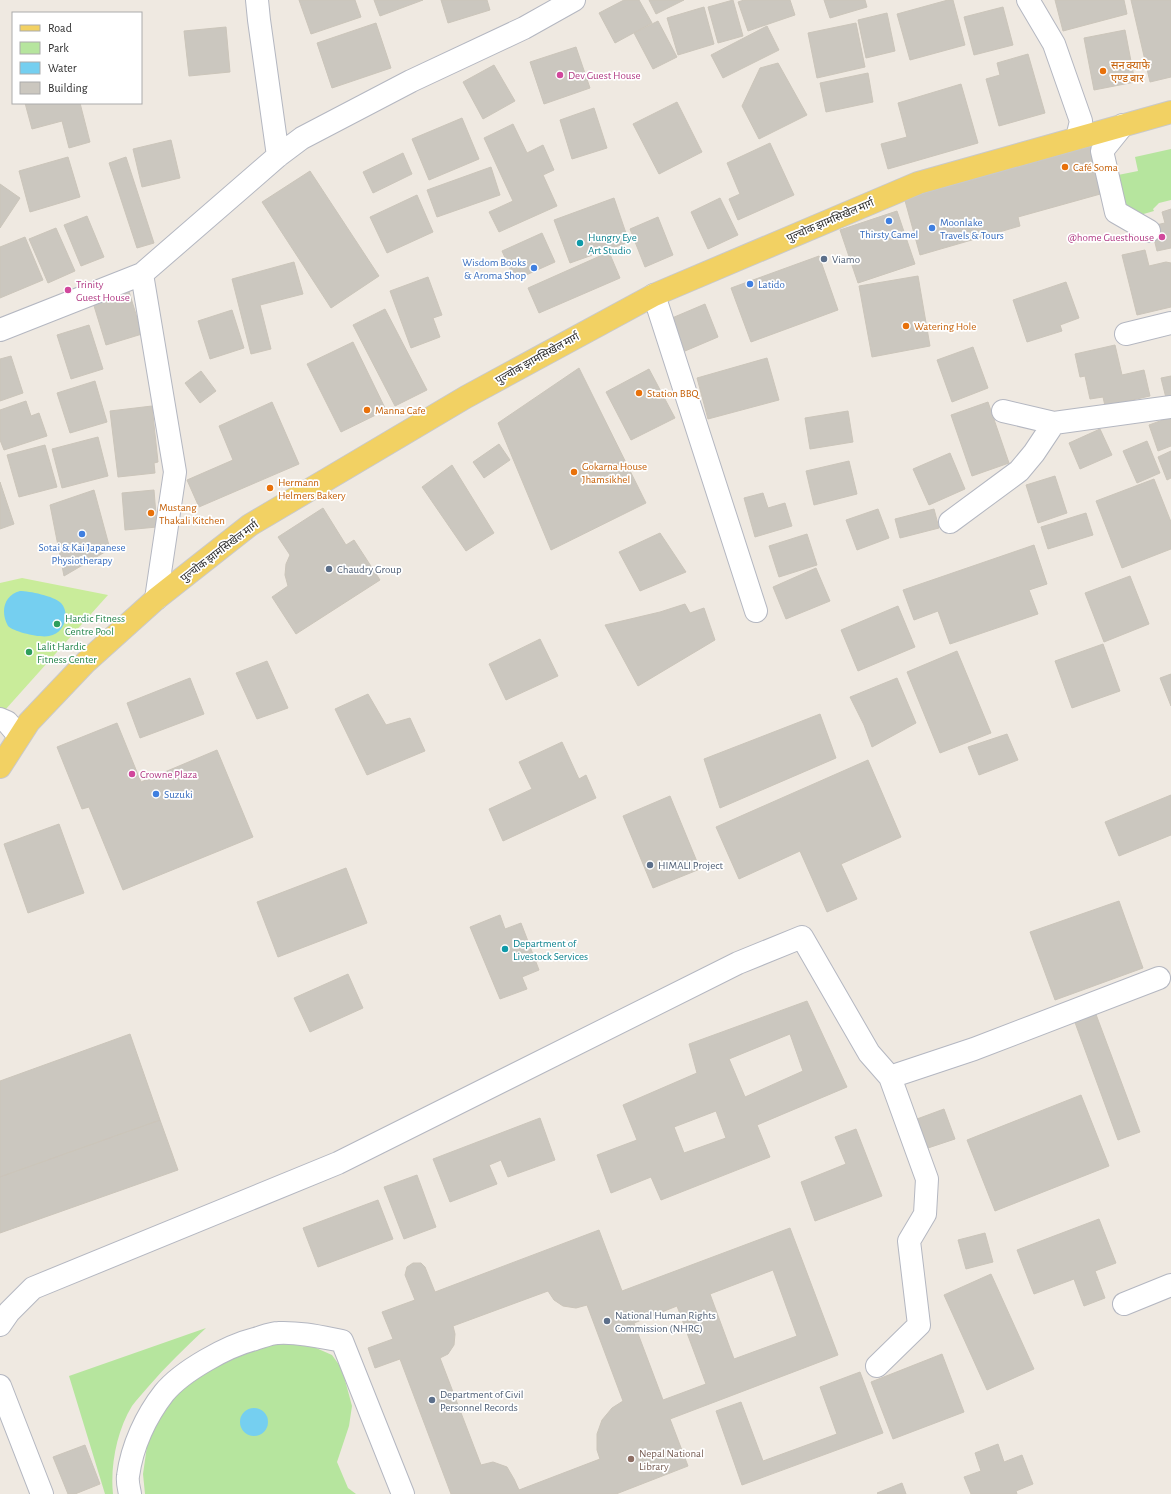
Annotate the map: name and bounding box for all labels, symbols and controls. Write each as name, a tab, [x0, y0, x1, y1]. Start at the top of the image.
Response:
legend	[12, 12, 142, 104]
text: Road	[48, 22, 72, 34]
text: Park	[48, 42, 69, 54]
place label: सन क्याफे एण्ड बार	[1111, 59, 1150, 84]
text: Water	[48, 62, 77, 74]
marker: सन क्याफे एण्ड बार	[1098, 66, 1108, 76]
marker: Dev Guest House	[555, 70, 565, 80]
place label: Dev Guest House	[568, 70, 641, 81]
text: Building	[48, 82, 88, 94]
marker: Café Soma	[1060, 162, 1070, 172]
place label: Café Soma	[1073, 162, 1118, 173]
street label: पुल्चोक झामसिखेल मार्ग	[784, 196, 877, 245]
marker: Thirsty Camel	[884, 216, 894, 226]
place label: Moonlake Travels & Tours	[940, 217, 1004, 241]
marker: Moonlake Travels & Tours	[927, 223, 937, 233]
place label: Thirsty Camel	[860, 229, 918, 240]
place label: Hungry Eye Art Studio	[588, 232, 637, 256]
place label: @home Guesthouse	[1068, 232, 1154, 243]
marker: @home Guesthouse	[1157, 232, 1167, 242]
marker: Hungry Eye Art Studio	[575, 238, 585, 248]
marker: Viamo	[819, 254, 829, 264]
place label: Viamo	[832, 254, 860, 265]
place label: Wisdom Books & Aroma Shop	[462, 257, 526, 281]
marker: Wisdom Books & Aroma Shop	[529, 263, 539, 273]
place label: Trinity Guest House	[76, 279, 130, 303]
marker: Latido	[745, 279, 755, 289]
place label: Latido	[758, 279, 785, 290]
marker: Trinity Guest House	[63, 285, 73, 295]
marker: Watering Hole	[901, 321, 911, 331]
place label: Watering Hole	[914, 321, 976, 332]
street label: पुल्चोक झामसिखेल मार्ग	[493, 330, 582, 387]
marker: Station BBQ	[634, 388, 644, 398]
place label: Station BBQ	[647, 388, 701, 399]
marker: Manna Cafe	[362, 405, 372, 415]
place label: Manna Cafe	[375, 405, 426, 416]
place label: Gokarna House Jhamsikhel	[582, 461, 647, 485]
marker: Gokarna House Jhamsikhel	[569, 467, 579, 477]
place label: Hermann Helmers Bakery	[278, 477, 346, 501]
marker: Hermann Helmers Bakery	[265, 483, 275, 493]
place label: Mustang Thakali Kitchen	[159, 502, 225, 526]
marker: Mustang Thakali Kitchen	[146, 508, 156, 518]
street label: पुल्चोक झामसिखेल मार्ग	[178, 517, 261, 585]
marker: Sotai & Kai Japanese Physiotherapy	[77, 529, 87, 539]
place label: Sotai & Kai Japanese Physiotherapy	[38, 542, 126, 566]
marker: Chaudry Group	[324, 564, 334, 574]
place label: Chaudry Group	[337, 564, 402, 575]
place label: Hardic Fitness Centre Pool	[65, 613, 125, 637]
marker: Hardic Fitness Centre Pool	[52, 619, 62, 629]
place label: Lalit Hardic Fitness Center	[37, 641, 97, 665]
marker: Lalit Hardic Fitness Center	[24, 647, 34, 657]
marker: Crowne Plaza	[127, 769, 137, 779]
place label: Crowne Plaza	[140, 769, 197, 780]
marker: Suzuki	[151, 789, 161, 799]
place label: Suzuki	[164, 789, 193, 800]
marker: HIMALI Project	[645, 860, 655, 870]
place label: HIMALI Project	[658, 860, 724, 871]
place label: Department of Livestock Services	[513, 938, 588, 962]
marker: Department of Livestock Services	[500, 944, 510, 954]
place label: National Human Rights Commission (NHRC)	[615, 1310, 716, 1334]
marker: National Human Rights Commission (NHRC)	[602, 1316, 612, 1326]
place label: Department of Civil Personnel Records	[440, 1389, 523, 1413]
marker: Department of Civil Personnel Records	[427, 1395, 437, 1405]
place label: Nepal National Library	[639, 1448, 704, 1472]
marker: Nepal National Library	[626, 1454, 636, 1464]

